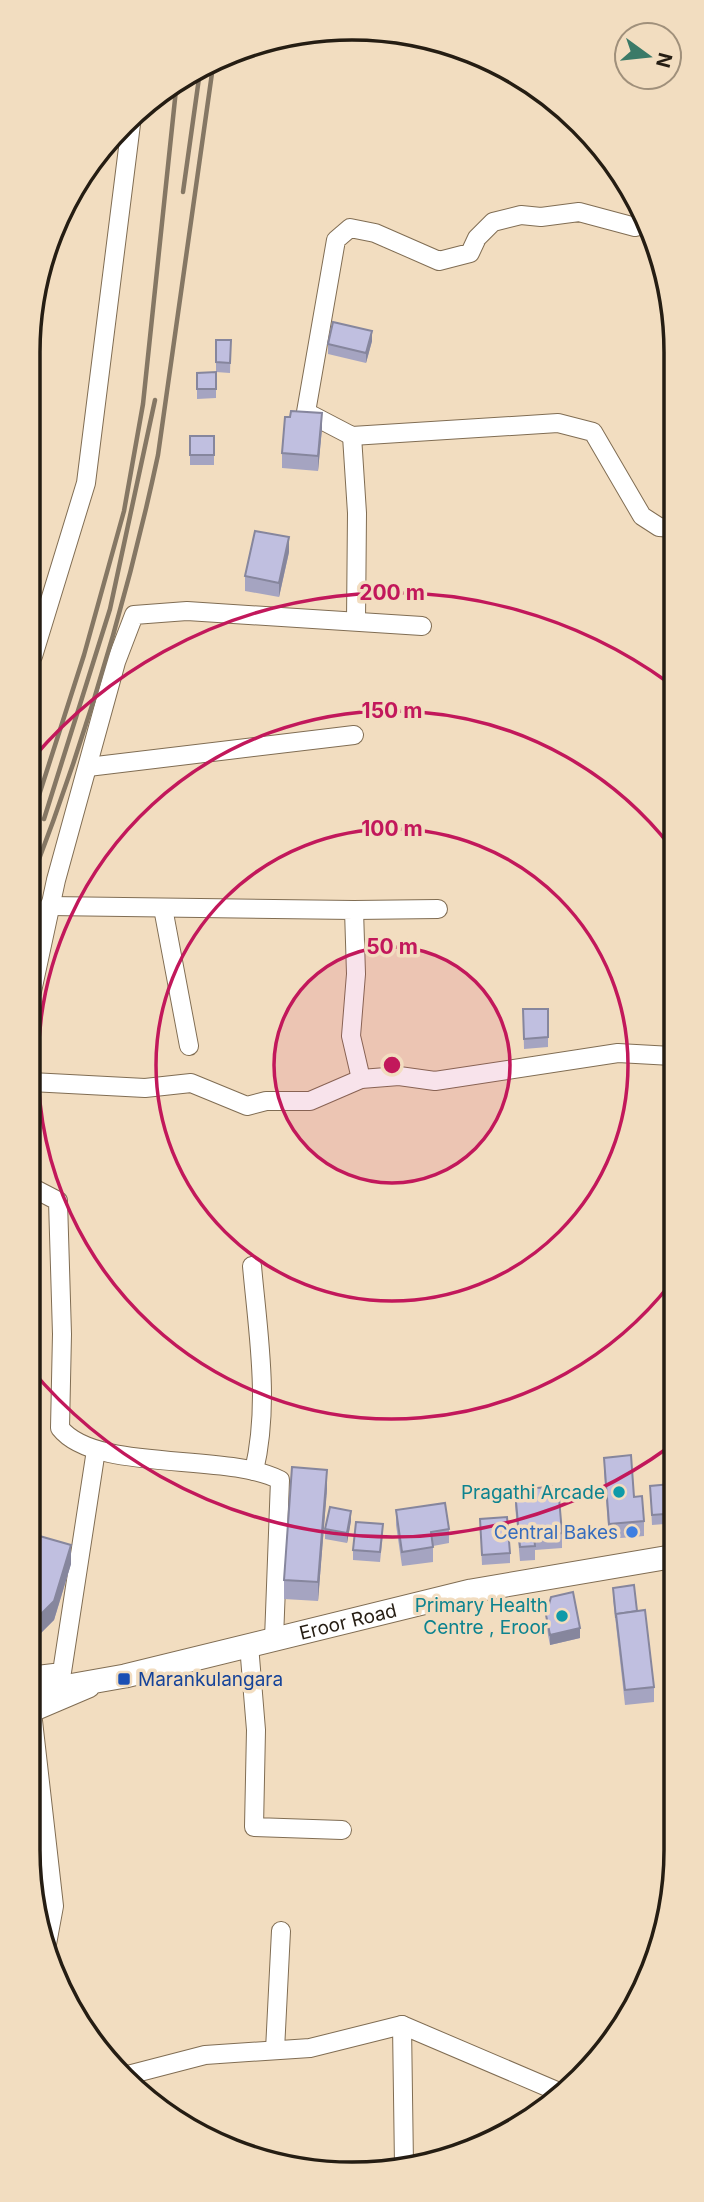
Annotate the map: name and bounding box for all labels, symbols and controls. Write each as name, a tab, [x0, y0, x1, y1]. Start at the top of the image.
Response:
north arrow	[613, 21, 683, 91]
text: N	[651, 50, 677, 70]
text: 200 m	[359, 580, 425, 605]
text: 150 m	[362, 698, 422, 723]
text: 100 m	[361, 816, 423, 841]
text: 50 m	[366, 934, 418, 959]
centre of rings	[380, 1053, 404, 1077]
place label: Pragathi Arcade	[461, 1481, 605, 1504]
marker: Pragathi Arcade	[611, 1484, 627, 1500]
place label: Central Bakes	[494, 1521, 618, 1544]
marker: Central Bakes	[624, 1524, 640, 1540]
place label: Primary Health Centre , Eroor	[415, 1594, 548, 1639]
street label: Eroor Road	[297, 1599, 399, 1645]
marker: Primary Health Centre , Eroor	[554, 1608, 570, 1624]
place label: Marankulangara	[138, 1668, 283, 1691]
marker: Marankulangara	[116, 1671, 132, 1687]

